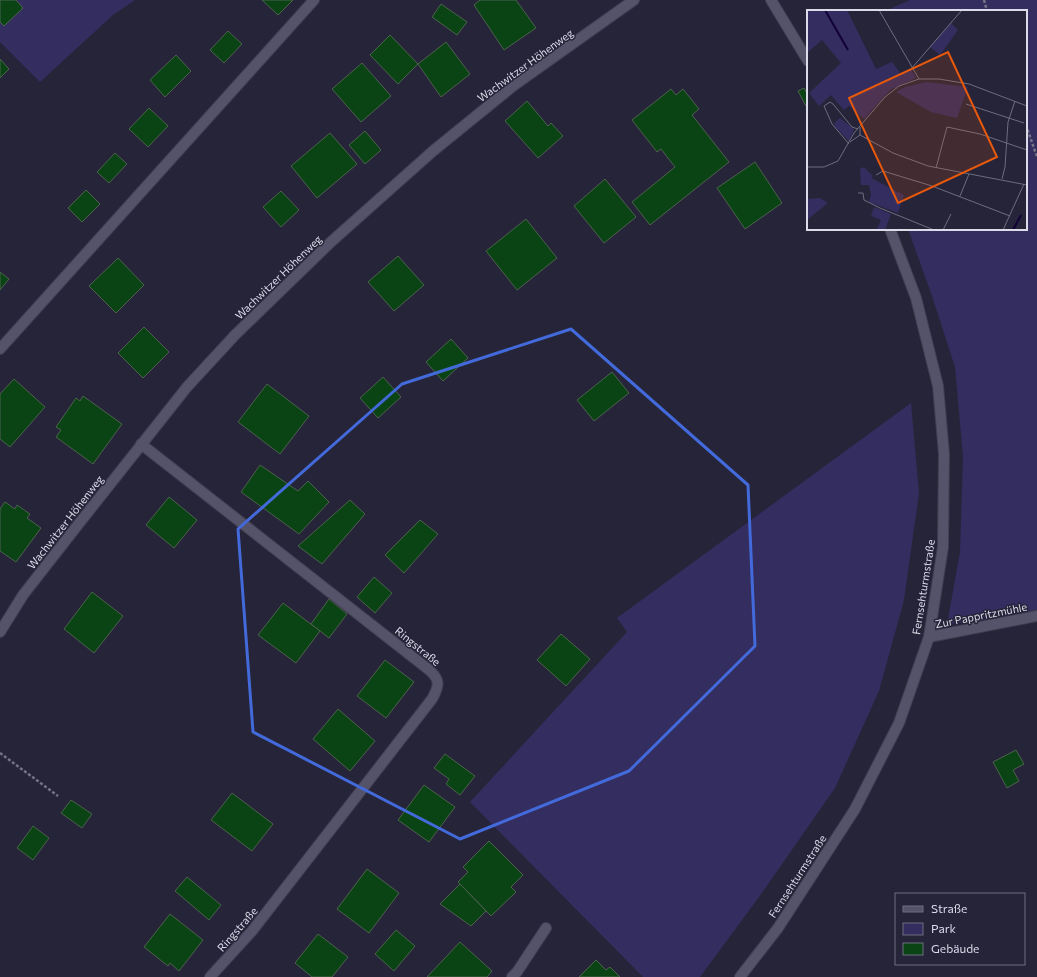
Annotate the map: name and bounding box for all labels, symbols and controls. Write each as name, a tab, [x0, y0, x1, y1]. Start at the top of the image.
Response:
inset map	[807, 10, 1027, 230]
street label: Wachwitzer Höhenweg	[475, 26, 576, 104]
street label: Wachwitzer Höhenweg	[232, 232, 324, 322]
street label: Wachwitzer Höhenweg	[24, 473, 106, 571]
street label: Fernsehturmstraße	[909, 538, 937, 636]
street label: Zur Pappritzmühle	[934, 600, 1028, 630]
street label: Ringstraße	[393, 624, 443, 668]
street label: Fernsehturmstraße	[765, 832, 829, 920]
legend	[895, 893, 1025, 965]
text: Straße	[931, 901, 967, 915]
street label: Ringstraße	[214, 904, 260, 954]
text: Park	[931, 921, 957, 935]
text: Gebäude	[931, 941, 979, 955]

